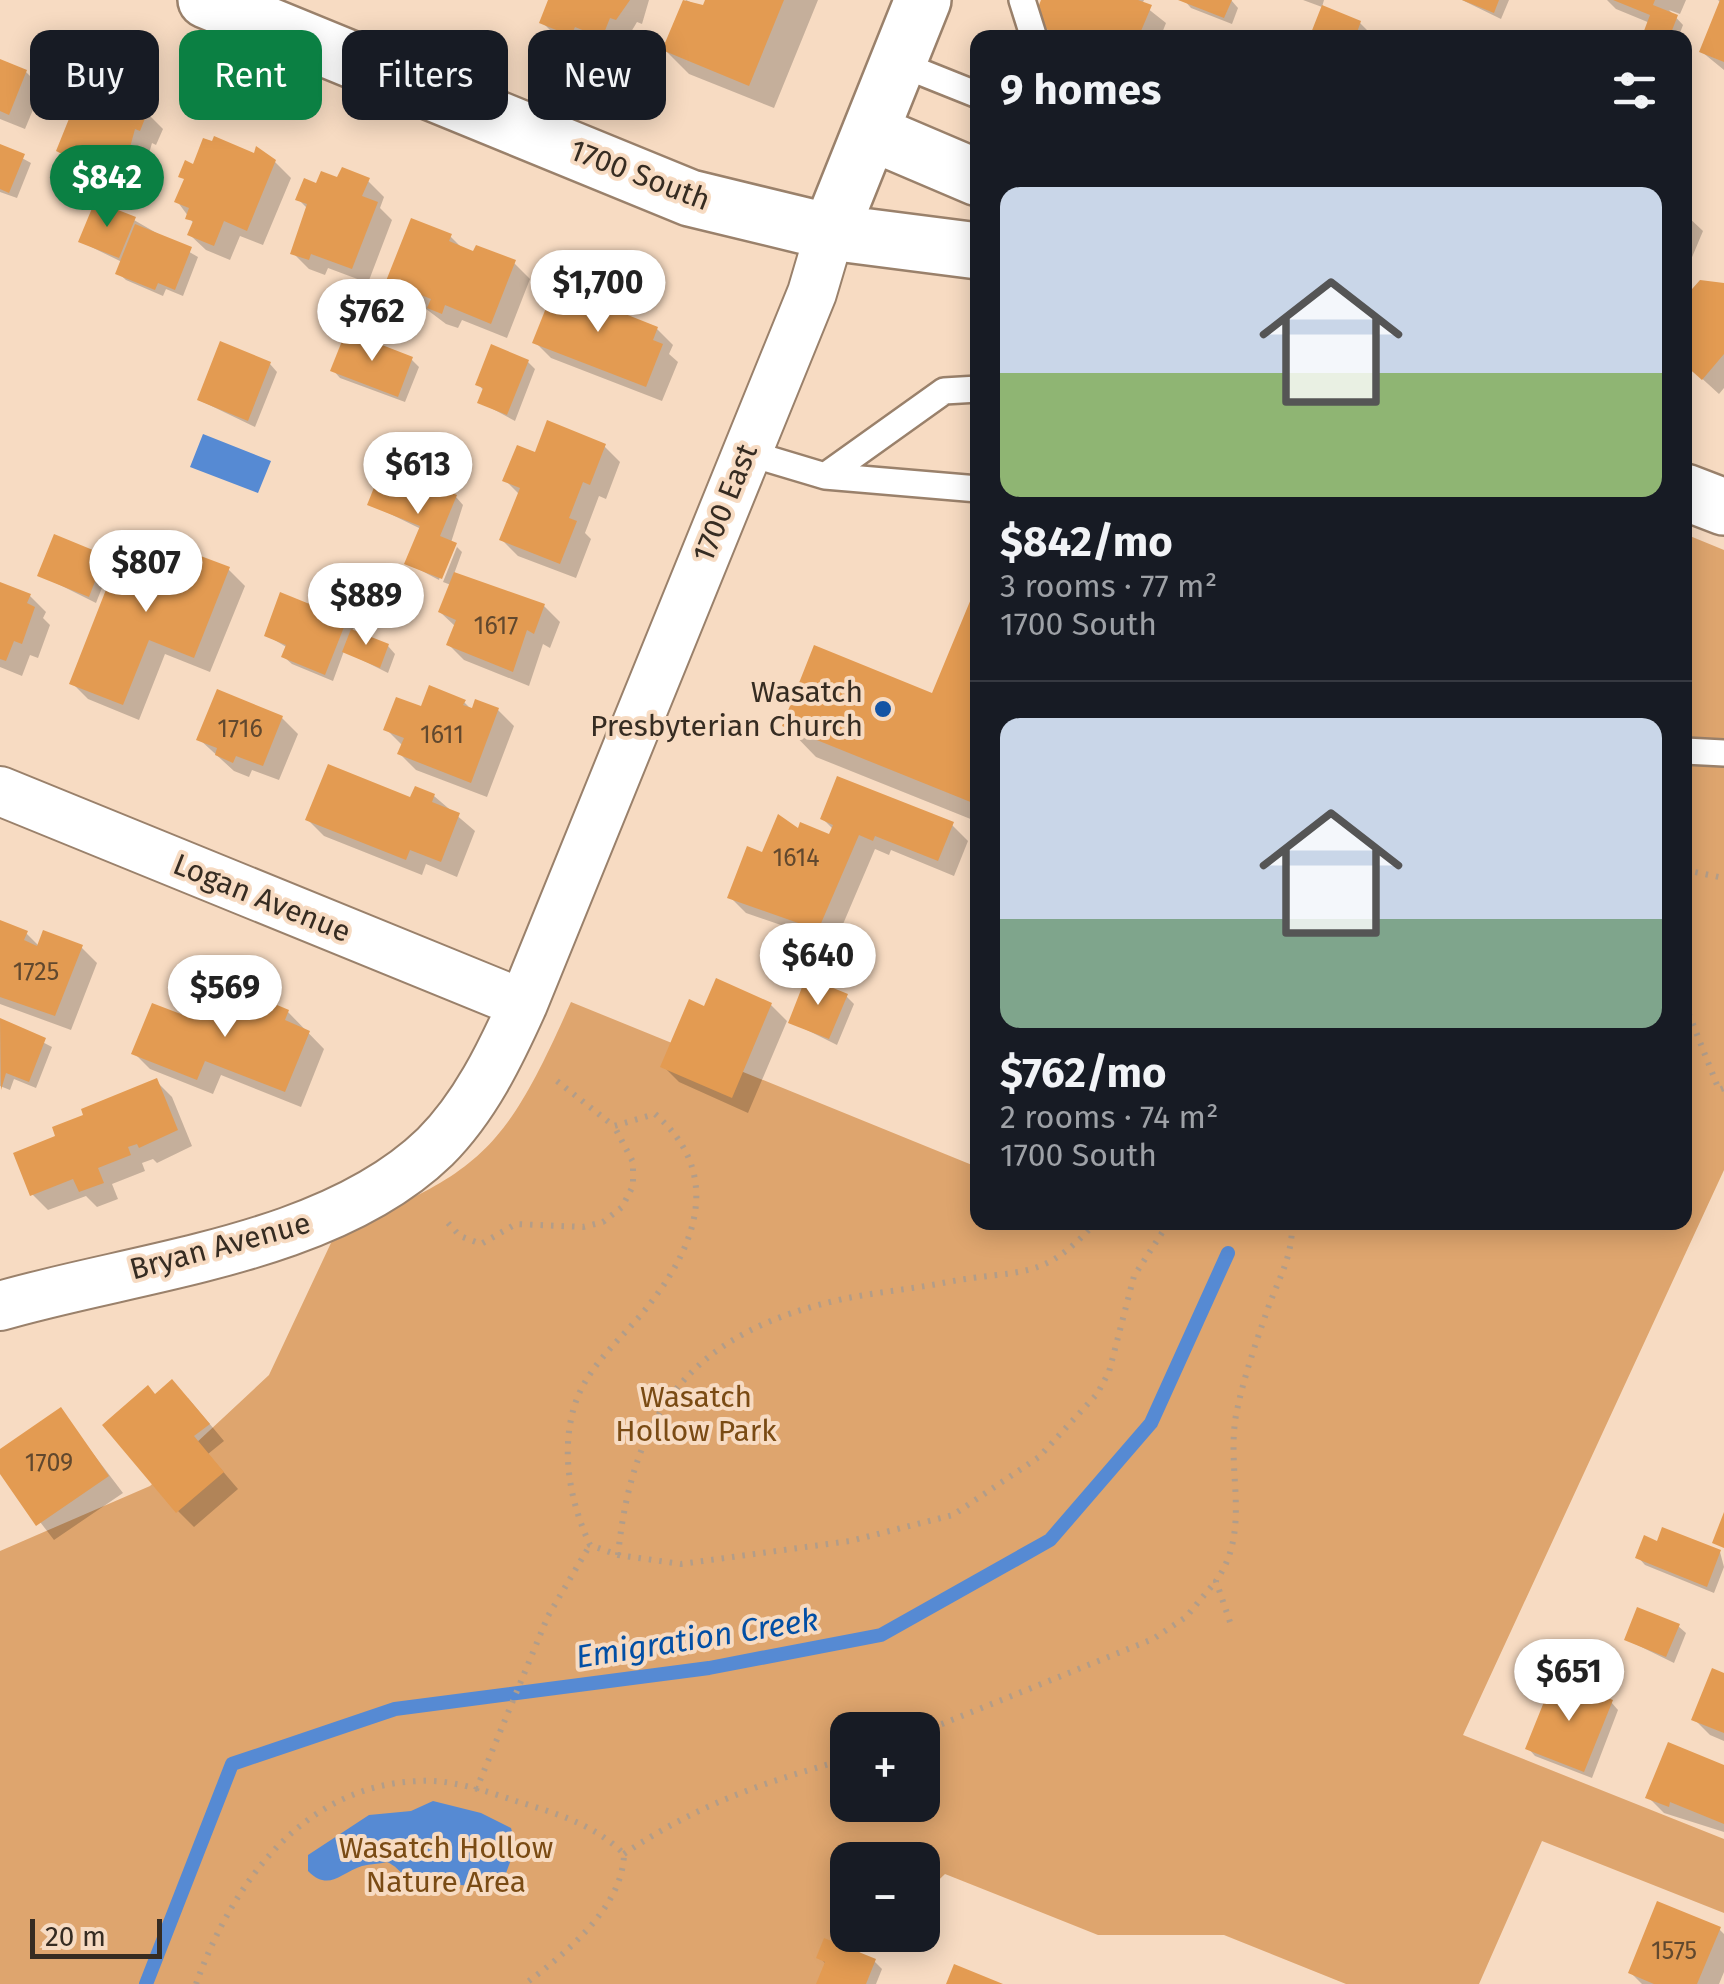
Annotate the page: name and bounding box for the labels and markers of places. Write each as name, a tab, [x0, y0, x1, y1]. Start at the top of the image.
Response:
pin: $842	[48, 145, 166, 230]
pin: $1,700	[517, 250, 679, 335]
pin: $762	[313, 279, 431, 364]
pin: $613	[359, 432, 477, 517]
pin: $807	[87, 530, 205, 615]
pin: $889	[307, 563, 425, 648]
place label: Wasatch Presbyterian Church	[590, 674, 863, 744]
marker: Wasatch Presbyterian Church	[872, 698, 894, 720]
pin: $640	[759, 923, 877, 1008]
pin: $569	[166, 955, 284, 1040]
pin: $651	[1510, 1639, 1628, 1724]

